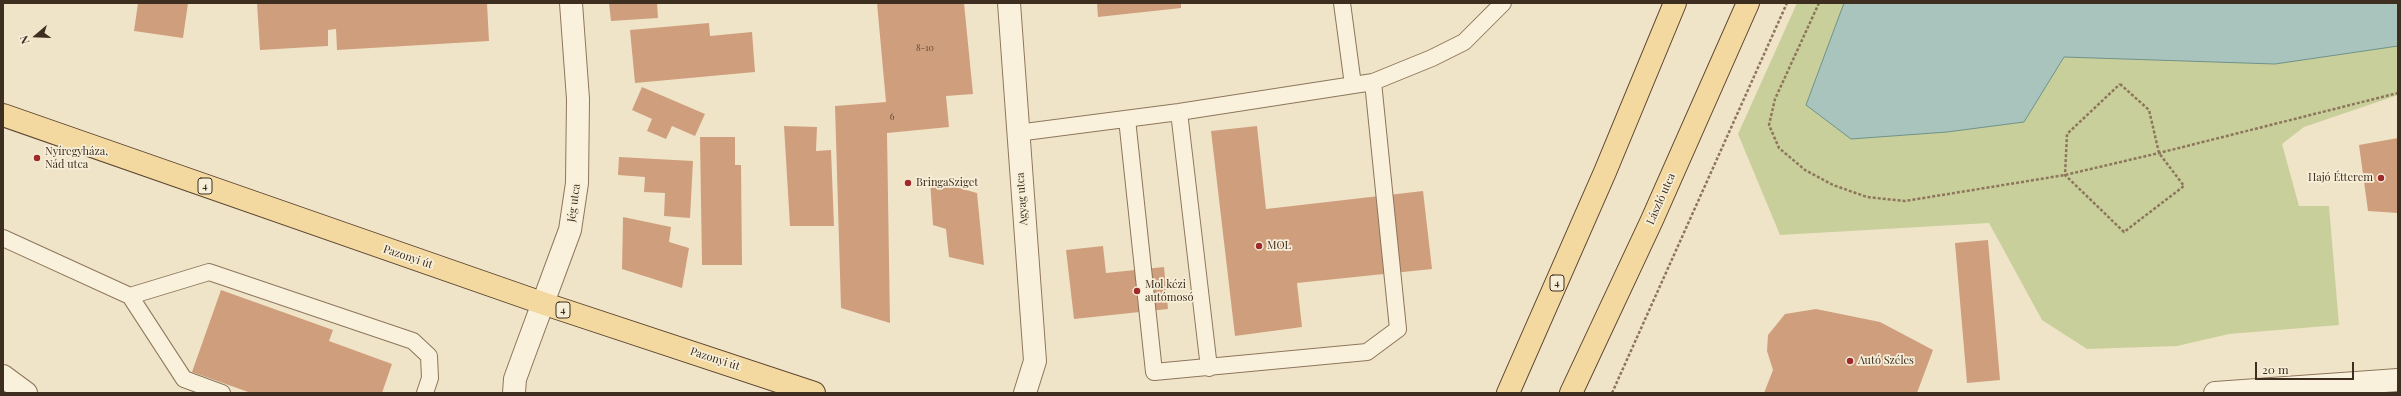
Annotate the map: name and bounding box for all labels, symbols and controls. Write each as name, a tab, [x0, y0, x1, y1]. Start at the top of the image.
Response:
north arrow	[16, 16, 56, 56]
text: N	[16, 34, 33, 46]
house number: 8-10	[916, 43, 934, 53]
house number: 6	[890, 112, 894, 122]
place label: Nyíregyháza, Nád utca	[45, 145, 108, 171]
marker: Nyíregyháza, Nád utca	[32, 153, 42, 163]
street label: László utca	[1644, 171, 1678, 227]
place label: Hajó Étterem	[2308, 171, 2373, 185]
street label: Agyag utca	[1014, 172, 1030, 226]
marker: Hajó Étterem	[2376, 173, 2386, 183]
place label: BringaSziget	[916, 176, 978, 190]
road number: 4	[198, 178, 212, 194]
marker: BringaSziget	[903, 178, 913, 188]
street label: Jég utca	[565, 183, 583, 223]
place label: MOL	[1267, 239, 1291, 253]
marker: MOL	[1254, 241, 1264, 251]
street label: Pazonyi út	[382, 242, 434, 272]
road number: 4	[1550, 275, 1564, 291]
place label: Mol kézi autómosó	[1145, 278, 1194, 304]
marker: Mol kézi autómosó	[1132, 286, 1142, 296]
road number: 4	[556, 302, 570, 318]
street label: Pazonyi út	[689, 345, 741, 373]
place label: Autó Széles	[1858, 354, 1914, 368]
scale bar	[2257, 354, 2356, 380]
marker: Autó Széles	[1845, 356, 1855, 366]
text: 20 m	[2262, 361, 2289, 377]

